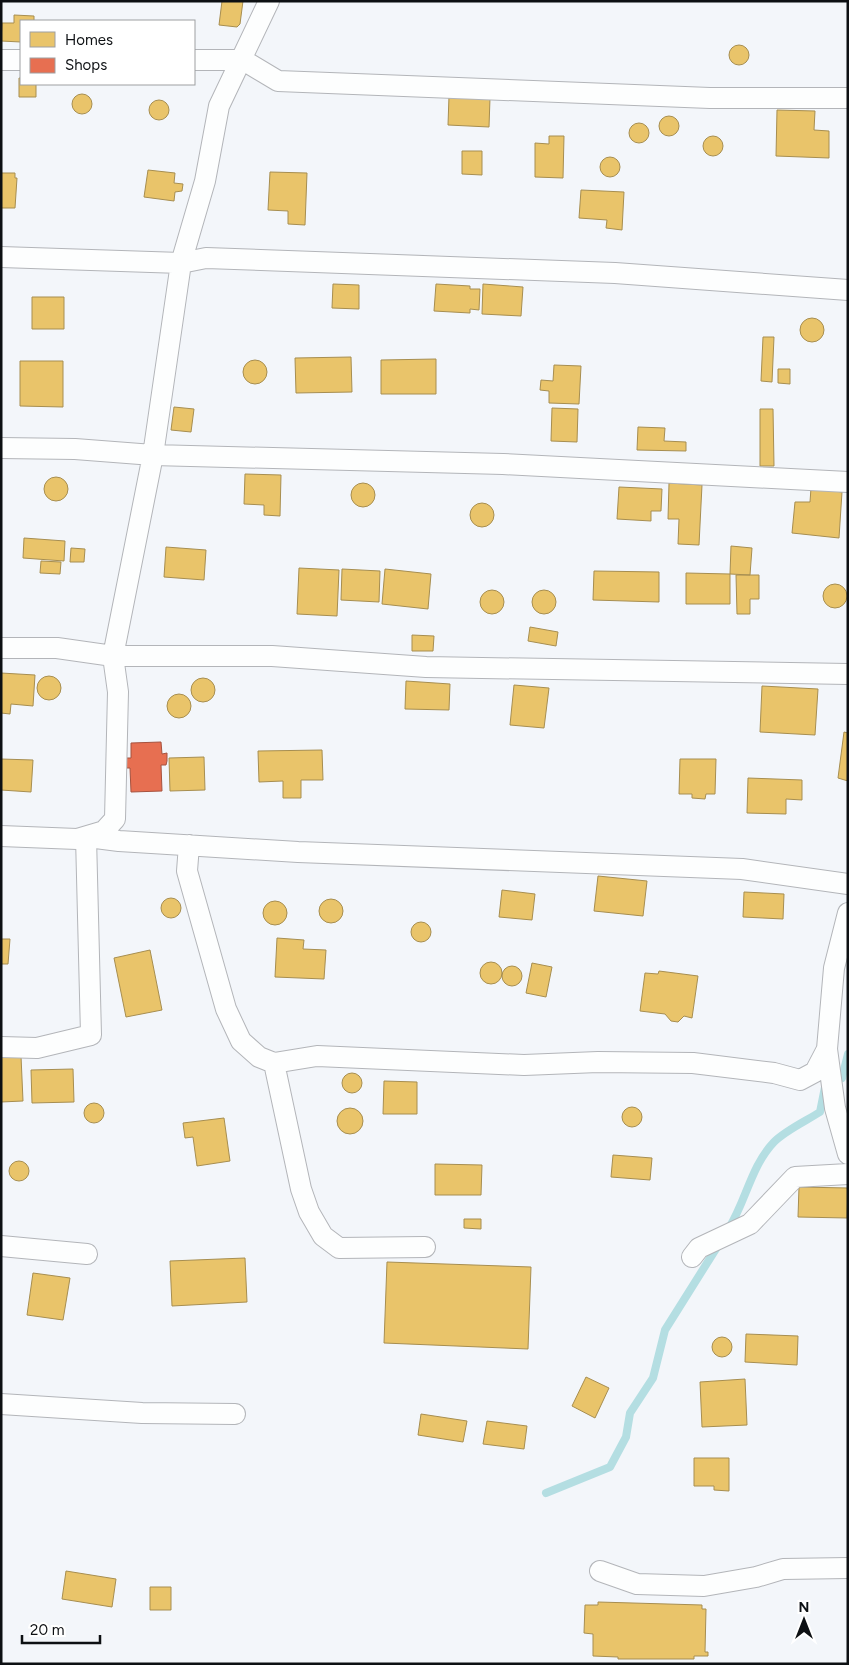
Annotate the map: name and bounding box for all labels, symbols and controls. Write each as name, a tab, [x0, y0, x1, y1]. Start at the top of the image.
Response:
legend	[20, 20, 195, 85]
text: Homes	[65, 31, 113, 49]
text: Shops	[65, 56, 107, 74]
north arrow	[779, 1595, 829, 1645]
text: N	[799, 1599, 809, 1616]
scale bar	[22, 1612, 100, 1644]
text: 20 m	[30, 1621, 64, 1639]

